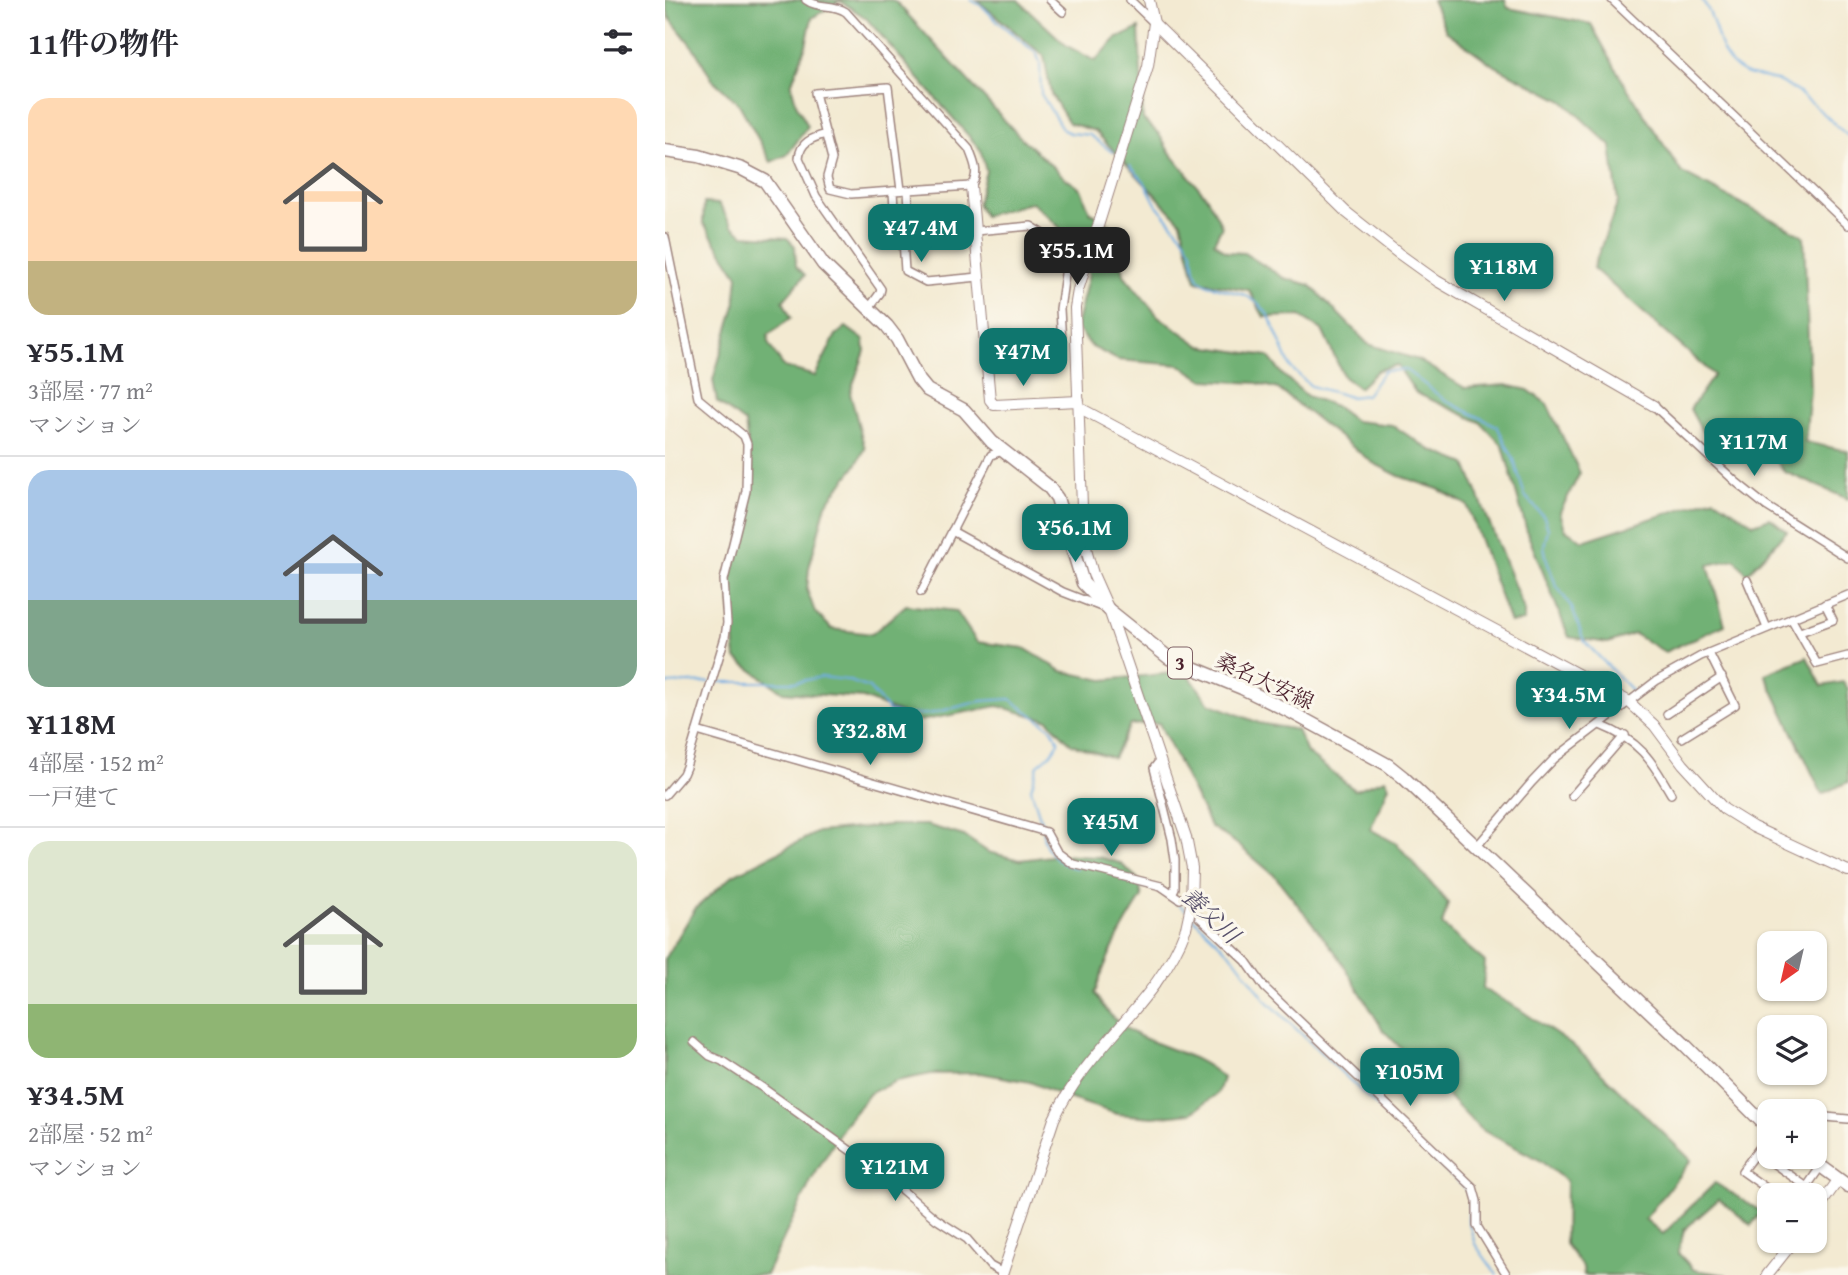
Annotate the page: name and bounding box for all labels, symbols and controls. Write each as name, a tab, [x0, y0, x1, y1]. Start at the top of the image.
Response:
text: 11件の物件	[28, 21, 179, 65]
icon: filters	[599, 23, 637, 61]
icon: home	[270, 144, 396, 270]
pin: ¥47.4M	[864, 204, 978, 264]
text: ¥47.4M	[884, 210, 958, 243]
pin: ¥55.1M	[1020, 228, 1134, 287]
text: ¥55.1M	[1040, 233, 1114, 266]
pin: ¥118M	[1455, 244, 1553, 303]
text: ¥118M	[1470, 249, 1538, 282]
pin: ¥47M	[982, 328, 1064, 388]
text: ¥55.1M	[28, 329, 124, 373]
text: ¥47M	[995, 334, 1051, 367]
text: 3部屋 · 77 m²	[28, 374, 153, 407]
text: マンション	[28, 408, 142, 441]
pin: ¥117M	[1705, 419, 1803, 478]
text: ¥117M	[1720, 424, 1788, 457]
pin: ¥56.1M	[1018, 504, 1132, 564]
text: ¥56.1M	[1038, 510, 1112, 543]
icon: home	[270, 516, 396, 642]
street label: 桑名大安線	[1211, 645, 1319, 717]
road number: 3	[1168, 648, 1192, 678]
pin: ¥34.5M	[1512, 672, 1626, 731]
text: ¥34.5M	[1532, 677, 1606, 710]
text: ¥118M	[28, 701, 116, 745]
pin: ¥32.8M	[813, 708, 927, 767]
text: ¥32.8M	[833, 713, 907, 746]
text: 4部屋 · 152 m²	[28, 746, 164, 779]
text: 一戸建て	[28, 780, 120, 813]
pin: ¥45M	[1070, 798, 1152, 858]
text: ¥45M	[1083, 804, 1139, 837]
water label: 養父川	[1175, 879, 1250, 953]
icon: home	[270, 887, 396, 1013]
north arrow	[1757, 931, 1827, 1001]
map controls	[1757, 931, 1827, 1253]
button: layers	[1757, 1015, 1827, 1085]
pin: ¥105M	[1361, 1048, 1459, 1108]
text: ¥105M	[1376, 1054, 1444, 1087]
text: ¥34.5M	[28, 1072, 124, 1116]
button: +	[1757, 1099, 1827, 1169]
text: 2部屋 · 52 m²	[28, 1117, 153, 1150]
pin: ¥121M	[846, 1144, 944, 1203]
text: ¥121M	[861, 1149, 929, 1182]
text: マンション	[28, 1151, 142, 1184]
button: −	[1757, 1183, 1827, 1253]

